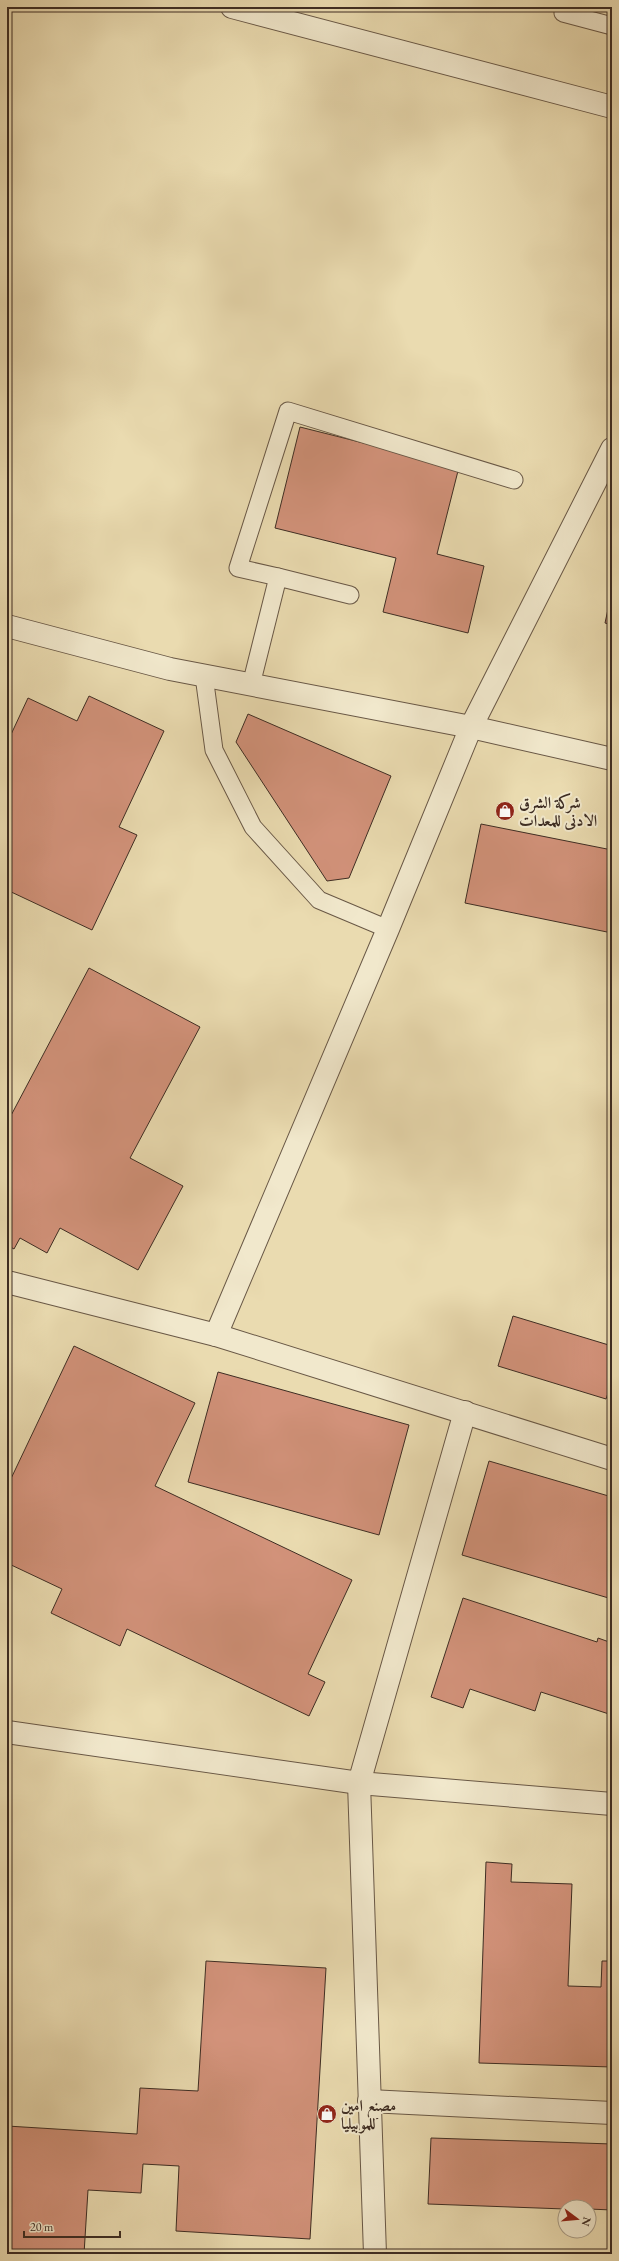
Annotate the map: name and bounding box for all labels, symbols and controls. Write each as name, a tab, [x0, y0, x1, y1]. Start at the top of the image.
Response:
place label: شركة الشرق الادنى للمعدات	[519, 792, 597, 831]
shop icon: شركة الشرق الادنى للمعدات	[494, 800, 516, 822]
place label: مصنع امين للموبيليا	[341, 2095, 396, 2134]
shop icon: مصنع امين للموبيليا	[316, 2103, 338, 2125]
north arrow	[557, 2199, 597, 2239]
scale bar	[24, 2213, 120, 2239]
text: N	[579, 2216, 595, 2228]
text: 20 m	[30, 2219, 54, 2235]

